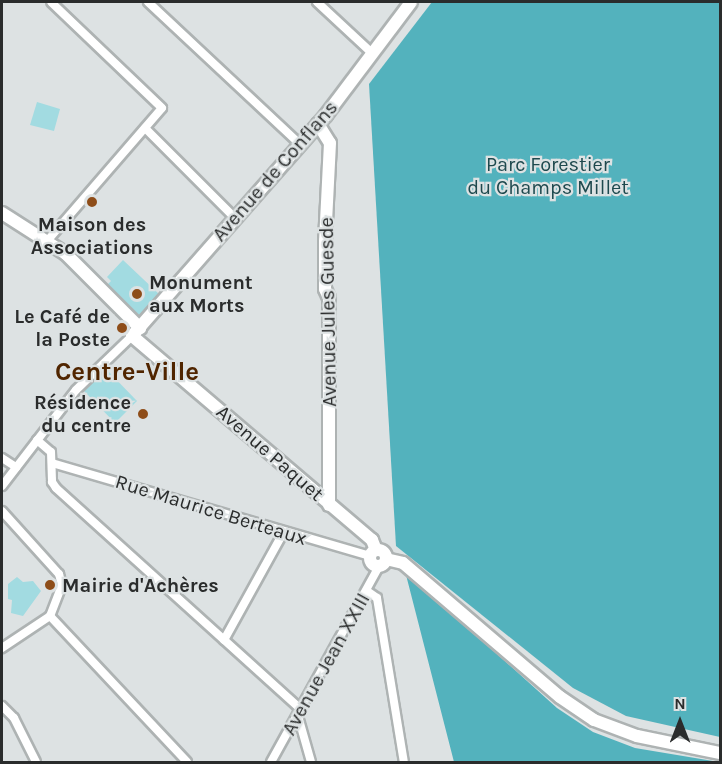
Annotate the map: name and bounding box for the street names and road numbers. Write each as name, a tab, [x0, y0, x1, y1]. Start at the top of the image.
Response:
street label: Avenue de Conflans	[207, 96, 343, 246]
street label: Avenue Jules Guesde	[314, 217, 342, 407]
street label: Avenue Paquet	[211, 400, 329, 506]
street label: Rue Maurice Berteaux	[112, 469, 310, 551]
street label: Avenue Jean XXIII	[277, 589, 375, 739]

